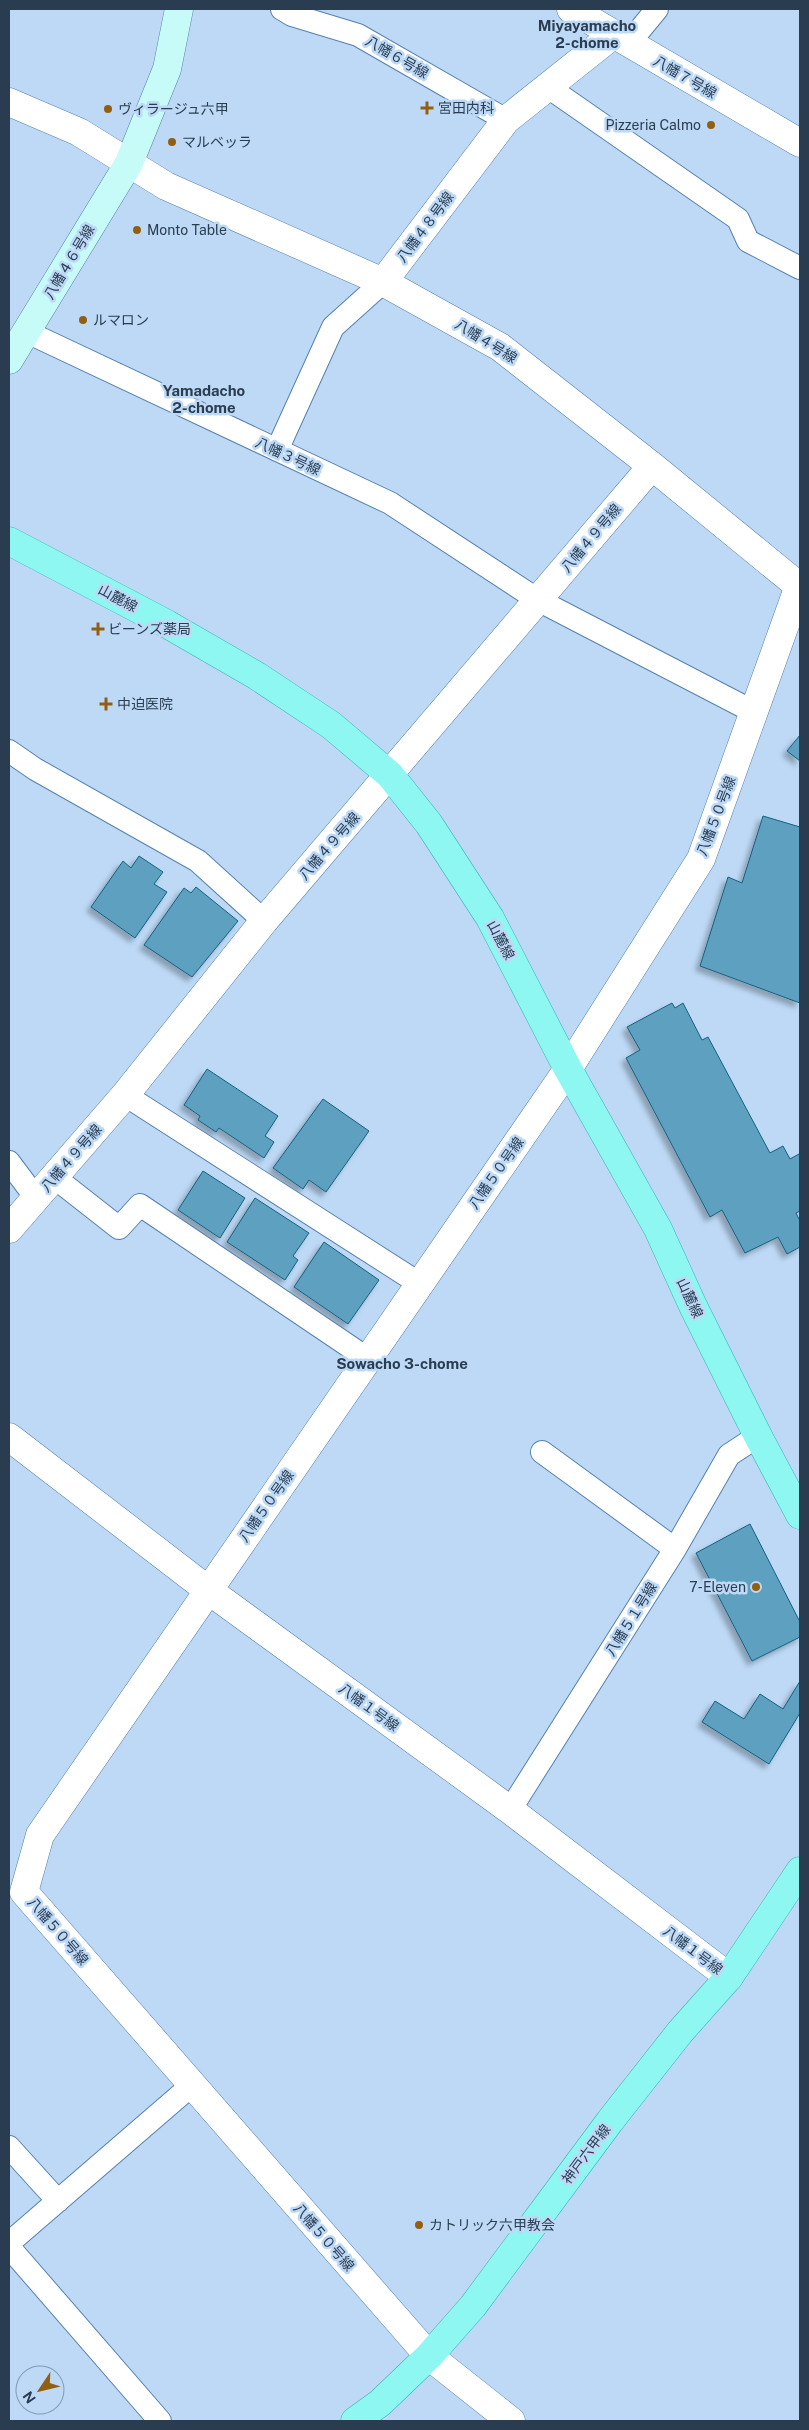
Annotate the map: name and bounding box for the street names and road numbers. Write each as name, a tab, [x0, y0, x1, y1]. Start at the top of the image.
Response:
street label: 八幡６号線	[363, 33, 431, 81]
street label: 八幡７号線	[651, 53, 719, 101]
street label: 八幡４８号線	[393, 189, 457, 265]
street label: 八幡４６号線	[41, 222, 97, 302]
street label: 八幡４号線	[452, 316, 520, 366]
street label: 八幡３号線	[253, 434, 323, 478]
street label: 八幡４９号線	[558, 501, 624, 575]
street label: 山麓線	[96, 581, 140, 615]
street label: 八幡５０号線	[693, 774, 739, 858]
street label: 八幡４９号線	[295, 809, 363, 883]
street label: 山麓線	[484, 918, 518, 962]
street label: 八幡４９号線	[37, 1121, 105, 1195]
street label: 八幡５０号線	[465, 1134, 527, 1212]
street label: 山麓線	[674, 1276, 706, 1320]
street label: 八幡５０号線	[235, 1467, 297, 1545]
street label: 八幡５１号線	[602, 1579, 660, 1659]
street label: 八幡１号線	[336, 1680, 402, 1734]
street label: 八幡５０号線	[24, 1894, 92, 1968]
street label: 八幡１号線	[660, 1923, 726, 1977]
street label: 神戸六甲線	[559, 2121, 613, 2187]
street label: 八幡５０号線	[290, 2200, 358, 2274]

